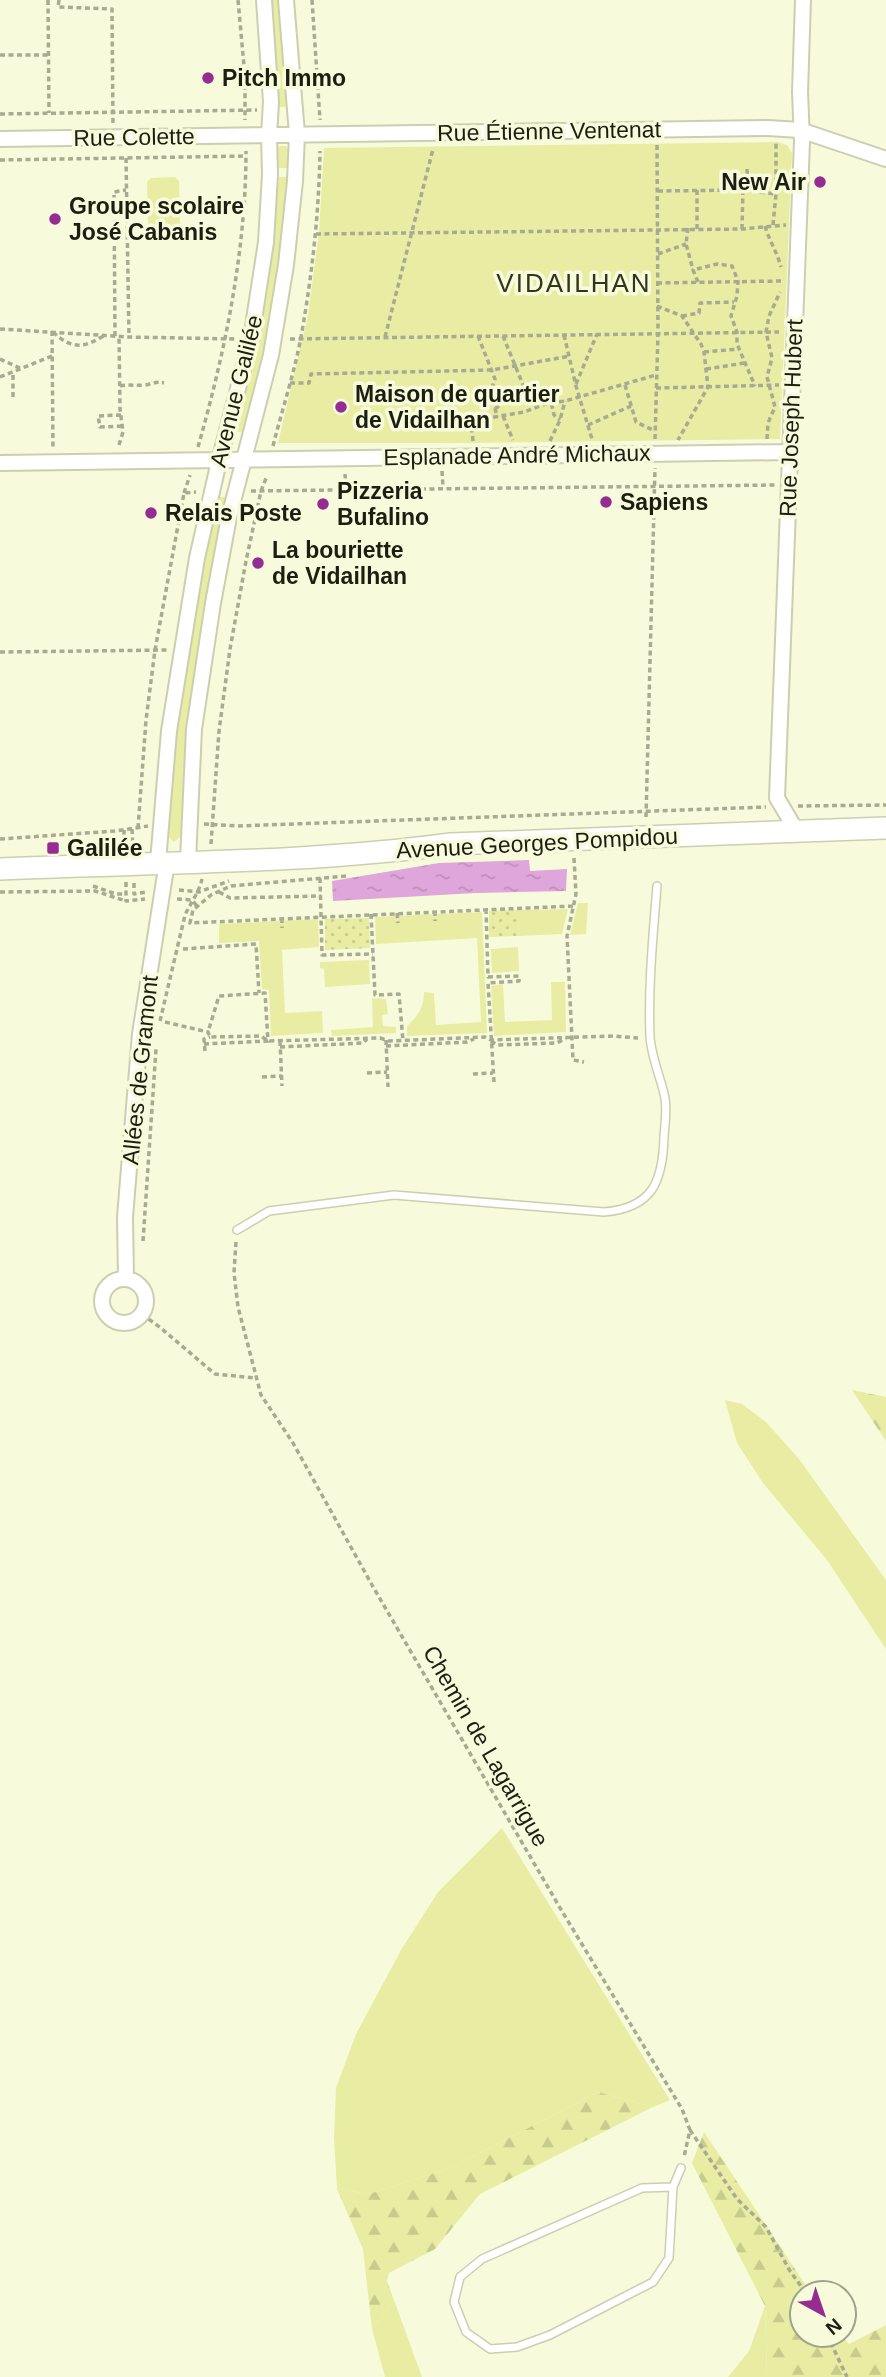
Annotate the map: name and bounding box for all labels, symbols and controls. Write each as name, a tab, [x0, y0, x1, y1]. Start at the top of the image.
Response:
place label: Pitch Immo	[222, 65, 346, 91]
marker: Pitch Immo	[200, 70, 216, 86]
street label: Rue Étienne Ventenat	[437, 116, 662, 146]
street label: Rue Colette	[73, 123, 195, 151]
place label: New Air	[721, 169, 806, 195]
marker: New Air	[812, 174, 828, 190]
place label: Groupe scolaire José Cabanis	[69, 193, 244, 245]
marker: Groupe scolaire José Cabanis	[47, 211, 63, 227]
district label: VIDAILHAN	[496, 268, 652, 298]
street label: Avenue Galilée	[205, 312, 267, 470]
street label: Rue Joseph Hubert	[775, 318, 807, 517]
place label: Maison de quartier de Vidailhan	[355, 381, 560, 433]
marker: Maison de quartier de Vidailhan	[333, 399, 349, 415]
street label: Esplanade André Michaux	[383, 440, 651, 470]
place label: Pizzeria Bufalino	[337, 478, 429, 530]
place label: Sapiens	[620, 489, 708, 515]
marker: Sapiens	[598, 494, 614, 510]
marker: Pizzeria Bufalino	[315, 496, 331, 512]
place label: Relais Poste	[165, 500, 302, 526]
marker: Relais Poste	[143, 505, 159, 521]
place label: La bouriette de Vidailhan	[272, 537, 407, 589]
marker: La bouriette de Vidailhan	[250, 555, 266, 571]
street label: Avenue Georges Pompidou	[395, 823, 679, 863]
place label: Galilée	[67, 835, 142, 861]
marker: Galilée	[45, 840, 61, 856]
street label: Allées de Gramont	[117, 973, 163, 1166]
street label: Chemin de Lagarrigue	[418, 1641, 554, 1851]
north arrow	[788, 2279, 858, 2349]
text: N	[822, 2314, 846, 2339]

